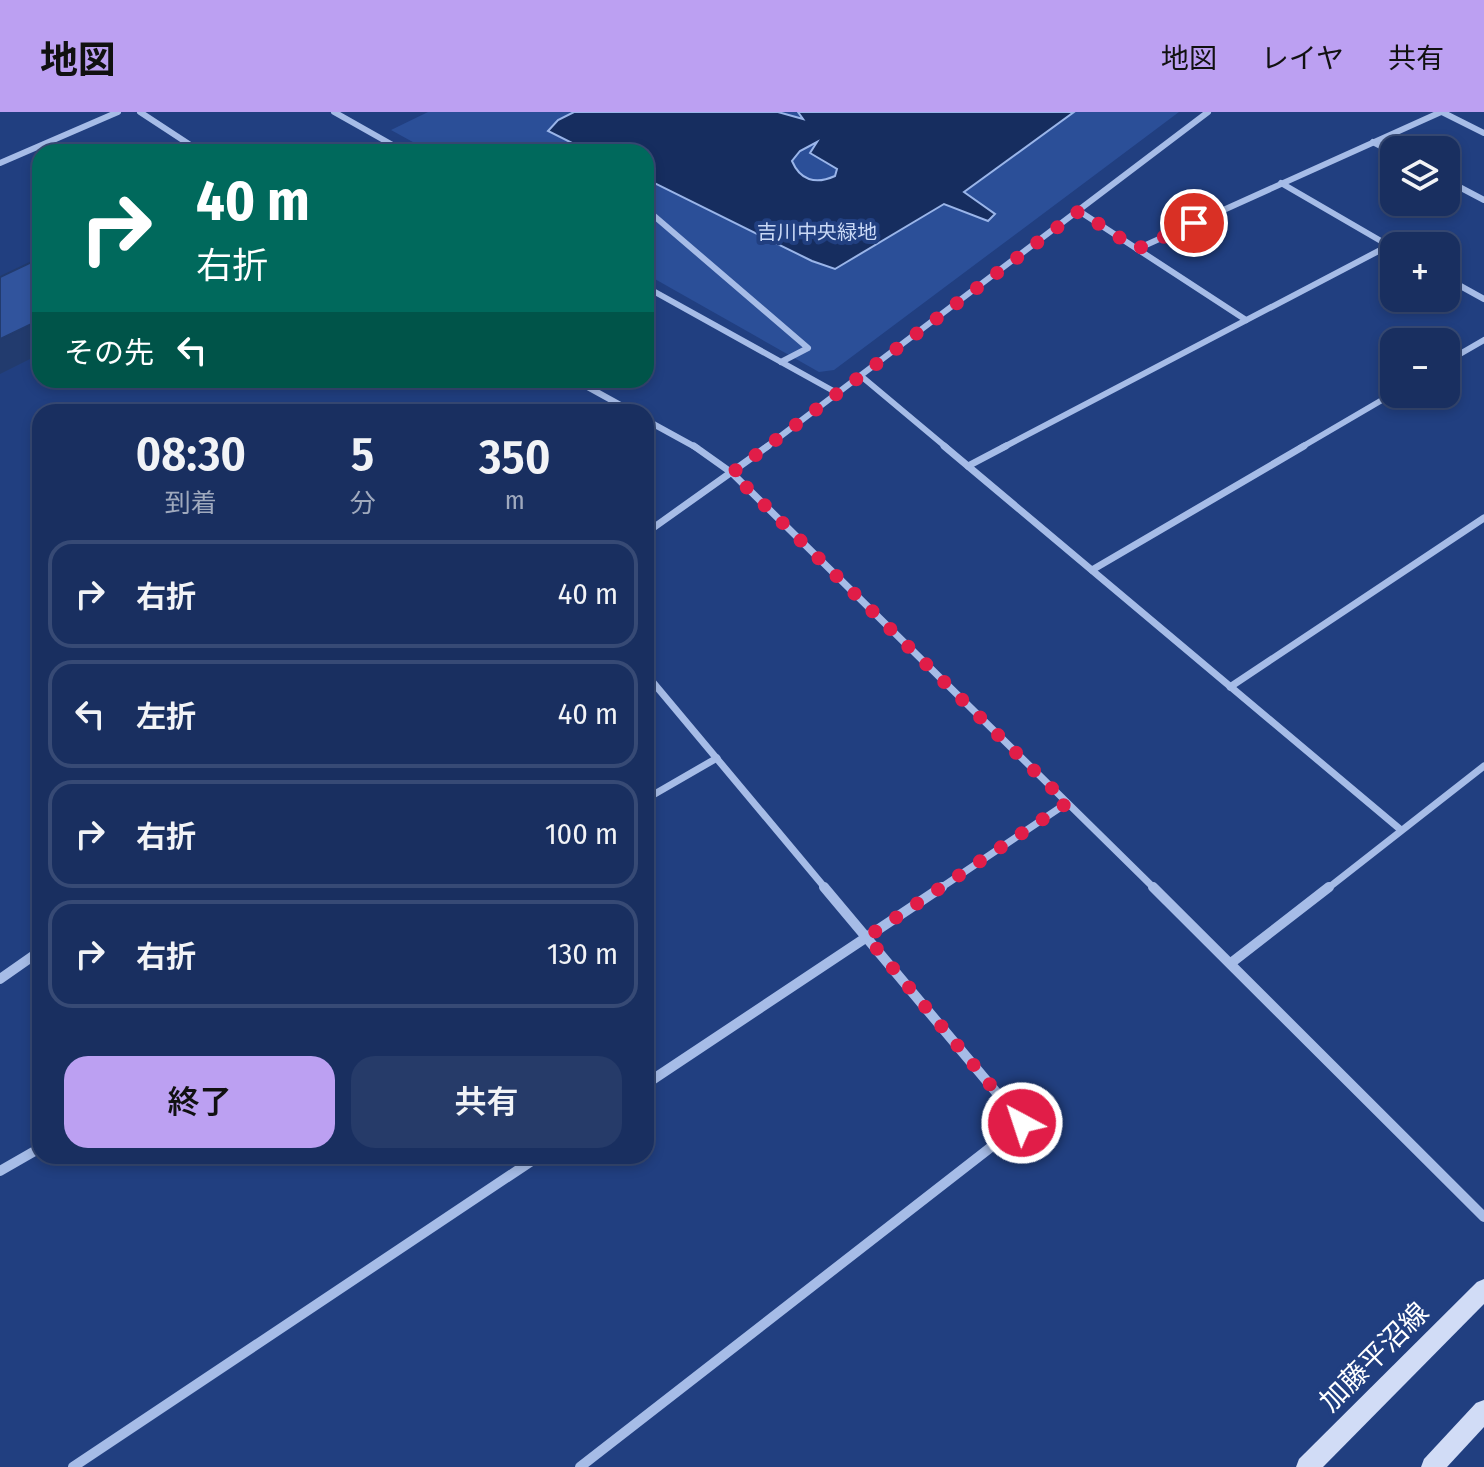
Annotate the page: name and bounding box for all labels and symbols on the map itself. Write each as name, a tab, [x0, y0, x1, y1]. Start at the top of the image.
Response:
pin	[1160, 189, 1228, 257]
park label: 吉川中央緑地	[757, 220, 877, 244]
position arrow	[980, 1081, 1064, 1165]
street label: 加藤平沼線	[1313, 1296, 1435, 1418]

